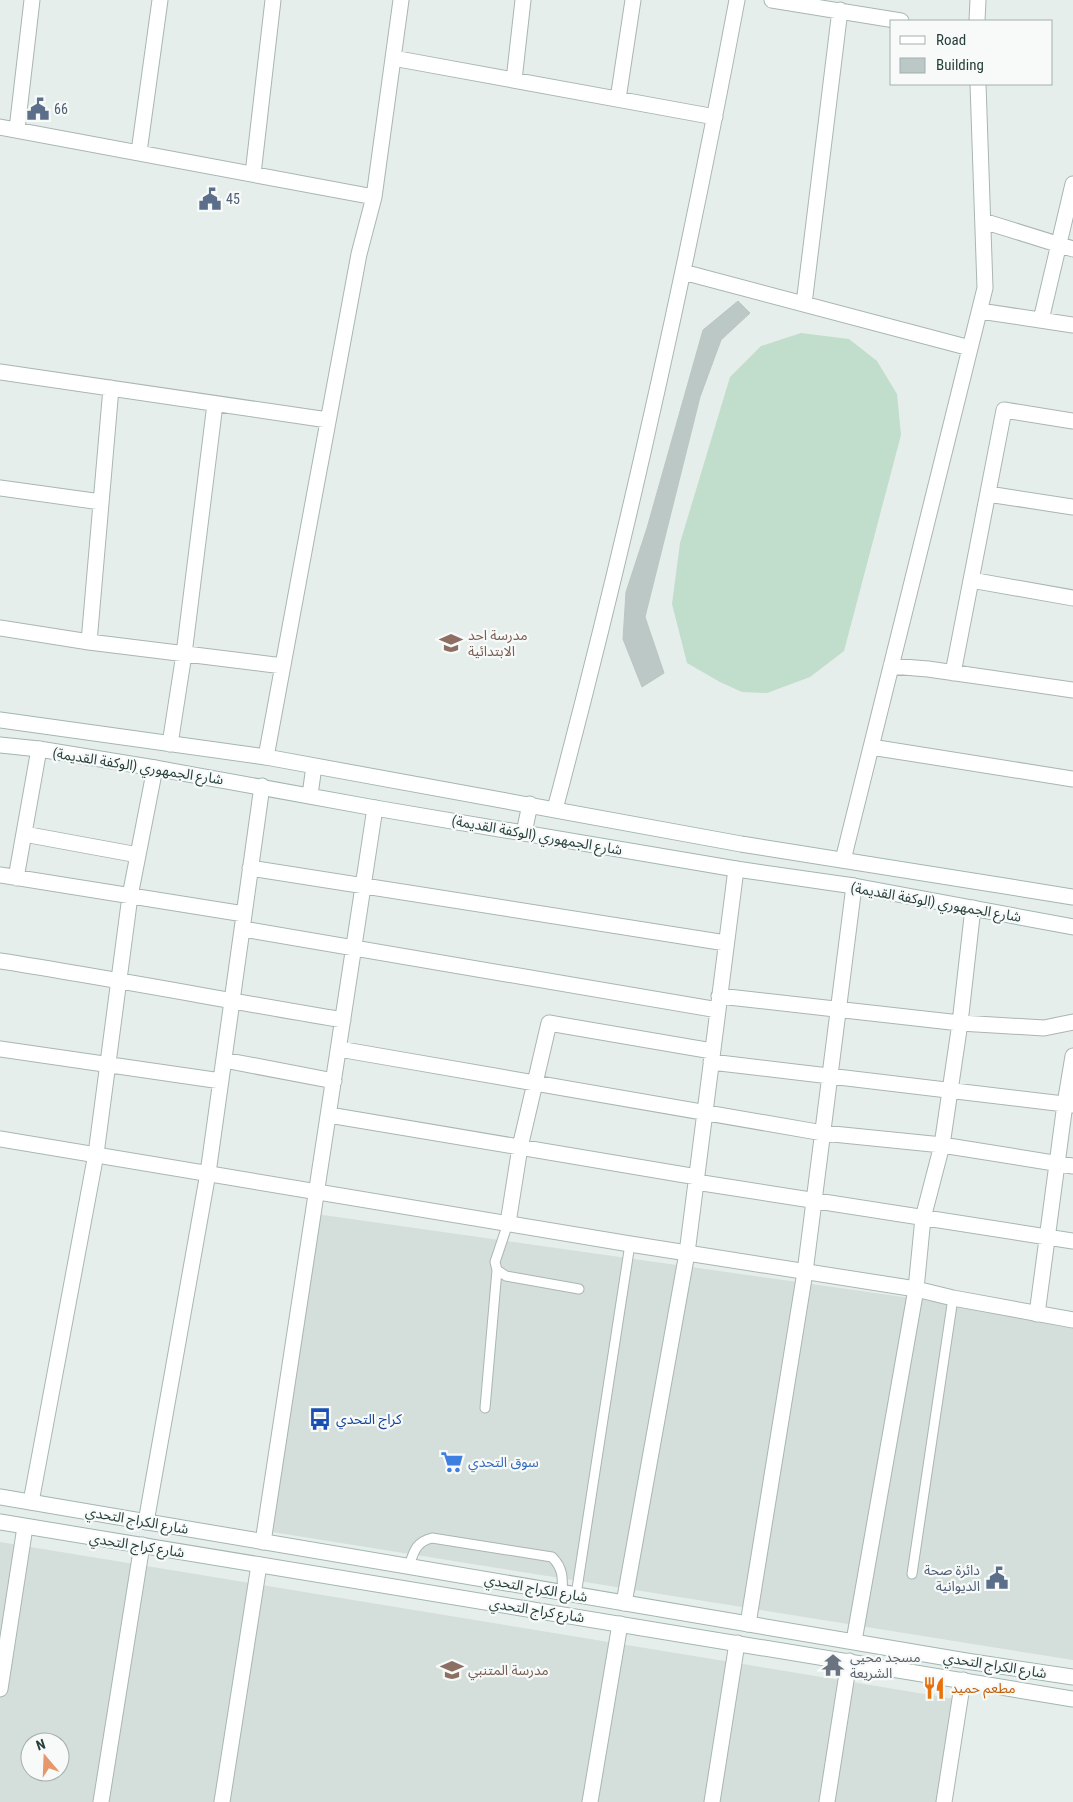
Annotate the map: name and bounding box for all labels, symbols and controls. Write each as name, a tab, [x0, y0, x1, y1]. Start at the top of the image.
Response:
legend	[890, 20, 1053, 85]
text: Road	[936, 31, 966, 49]
text: Building	[936, 56, 984, 74]
public building icon: 66	[25, 96, 51, 122]
place label: 66	[54, 101, 68, 117]
public building icon: 45	[197, 186, 223, 212]
place label: 45	[226, 191, 240, 207]
place label: مدرسة احد الابتدائية	[468, 627, 528, 659]
school or university icon: مدرسة احد الابتدائية	[438, 630, 464, 656]
street label: شارع الجمهوري (الوكفة القديمة)	[51, 745, 225, 791]
street label: شارع الجمهوري (الوكفة القديمة)	[450, 812, 623, 861]
street label: شارع الجمهوري (الوكفة القديمة)	[849, 879, 1022, 928]
bus stop icon: كراج التحدي	[307, 1406, 333, 1432]
place label: كراج التحدي	[336, 1411, 402, 1430]
supermarket icon: سوق التحدي	[439, 1449, 465, 1475]
place label: سوق التحدي	[468, 1454, 539, 1473]
street label: شارع الكراج التحدي	[84, 1503, 190, 1540]
street label: شارع كراج التحدي	[88, 1530, 186, 1564]
place label: دائرة صحة الديوانية	[924, 1562, 980, 1595]
public building icon: دائرة صحة الديوانية	[984, 1565, 1010, 1591]
street label: شارع الكراج التحدي	[483, 1571, 589, 1608]
street label: شارع كراج التحدي	[488, 1595, 586, 1629]
place label: مسجد محيي الشريعة	[850, 1649, 921, 1682]
street label: شارع الكراج التحدي	[942, 1649, 1048, 1684]
temple icon: مسجد محيي الشريعة	[820, 1652, 846, 1678]
school or university icon: مدرسة المتنبي	[439, 1657, 465, 1683]
place label: مدرسة المتنبي	[468, 1662, 549, 1681]
restaurant icon: مطعم حميد	[921, 1675, 947, 1701]
place label: مطعم حميد	[951, 1680, 1016, 1699]
north arrow	[20, 1732, 70, 1782]
text: N	[34, 1736, 47, 1754]

